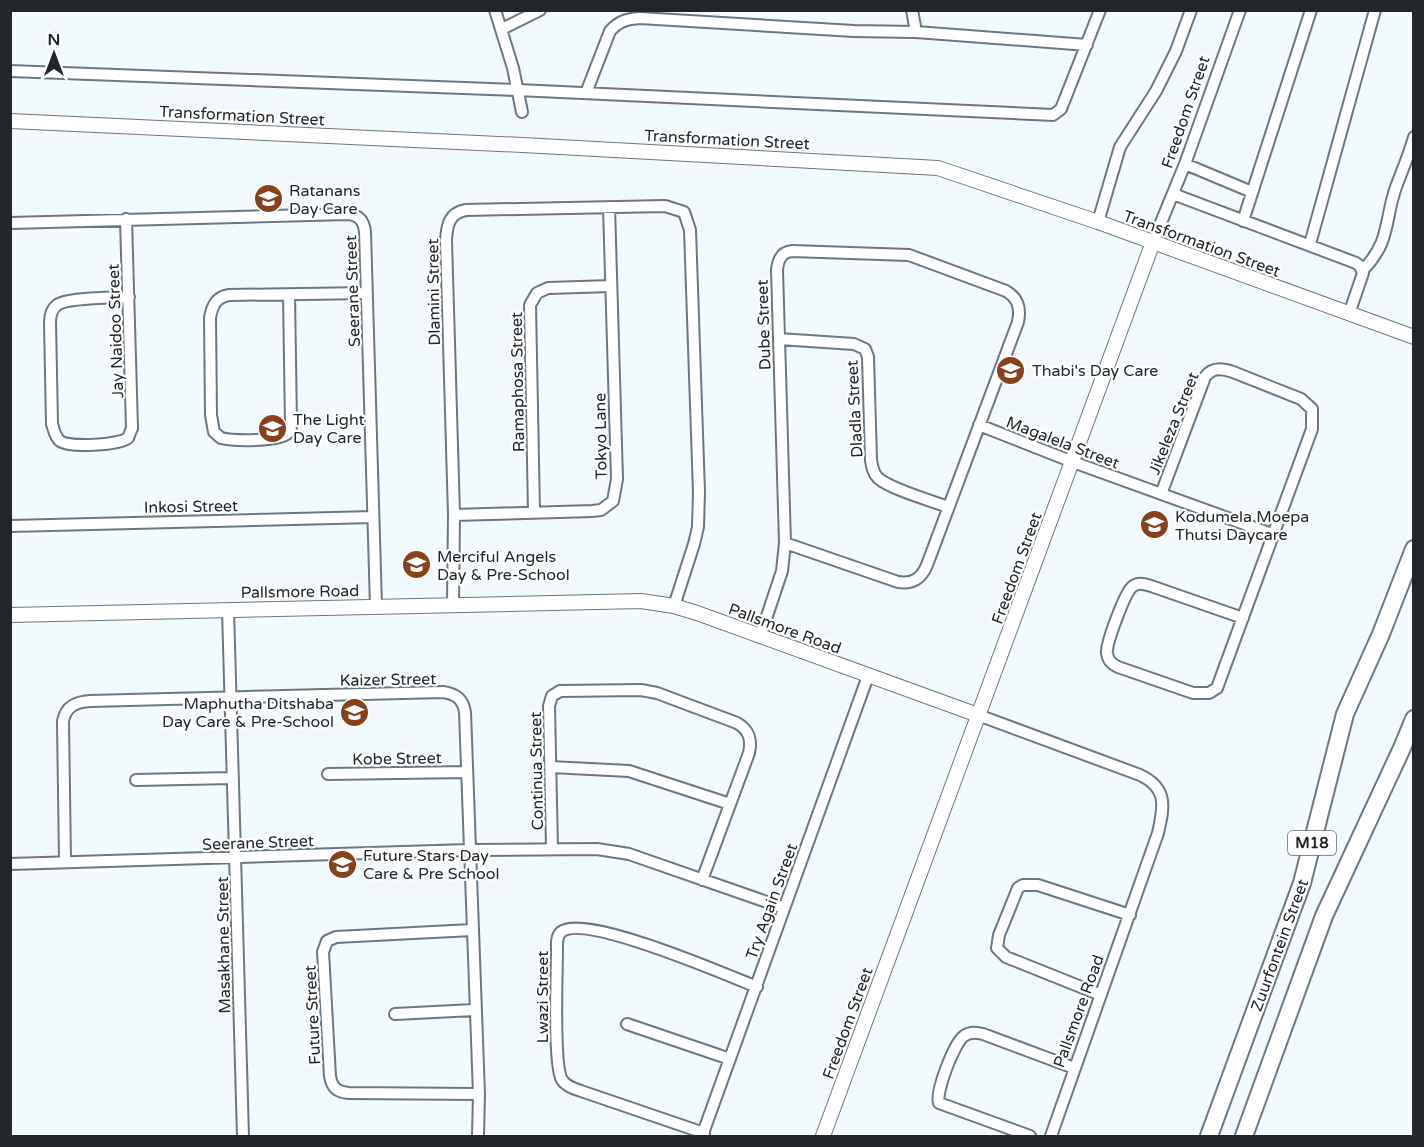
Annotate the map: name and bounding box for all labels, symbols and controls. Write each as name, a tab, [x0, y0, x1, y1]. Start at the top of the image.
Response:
north arrow	[24, 24, 84, 84]
text: N	[48, 30, 60, 50]
street label: Freedom Street	[1157, 53, 1215, 171]
street label: Transformation Street	[159, 102, 325, 130]
street label: Transformation Street	[644, 126, 810, 154]
place label: Ratanans Day Care	[289, 181, 360, 219]
school or university icon: Ratanans Day Care	[252, 183, 284, 215]
street label: Transformation Street	[1120, 206, 1283, 282]
street label: Seerane Street	[341, 235, 365, 347]
street label: Dlamini Street	[423, 238, 445, 346]
street label: Jay Naidoo Street	[104, 263, 128, 398]
street label: Dube Street	[752, 279, 776, 371]
street label: Ramaphosa Street	[507, 312, 529, 452]
school or university icon: Thabi's Day Care	[995, 354, 1027, 386]
street label: Dladla Street	[842, 360, 868, 458]
place label: Thabi's Day Care	[1032, 361, 1158, 381]
street label: Jikeleza Street	[1144, 369, 1204, 478]
street label: Tokyo Lane	[590, 393, 612, 479]
place label: The Light Day Care	[293, 410, 365, 448]
school or university icon: The Light Day Care	[256, 412, 288, 444]
street label: Magalela Street	[1003, 412, 1122, 474]
street label: Inkosi Street	[144, 496, 238, 518]
place label: Kodumela Moepa Thutsi Daycare	[1175, 507, 1309, 545]
school or university icon: Kodumela Moepa Thutsi Daycare	[1138, 509, 1170, 541]
street label: Freedom Street	[987, 510, 1046, 627]
place label: Merciful Angels Day & Pre-School	[437, 547, 570, 585]
school or university icon: Merciful Angels Day & Pre-School	[400, 549, 432, 581]
street label: Pallsmore Road	[240, 581, 360, 603]
street label: Pallsmore Road	[725, 599, 844, 659]
street label: Kaizer Street	[339, 669, 437, 691]
place label: Maphutha Ditshaba Day Care & Pre-School	[162, 694, 334, 732]
school or university icon: Maphutha Ditshaba Day Care & Pre-School	[339, 696, 371, 728]
street label: Continua Street	[526, 712, 548, 830]
street label: Kobe Street	[352, 748, 442, 770]
street label: Seerane Street	[202, 831, 314, 855]
road number: M18	[1288, 831, 1336, 855]
street label: Try Again Street	[742, 841, 802, 962]
place label: Future Stars Day Care & Pre School	[363, 846, 499, 884]
school or university icon: Future Stars Day Care & Pre School	[326, 848, 358, 880]
street label: Masakhane Street	[213, 876, 235, 1014]
street label: Zuurfontein Street	[1247, 876, 1313, 1014]
street label: Lwazi Street	[533, 951, 553, 1043]
street label: Pallsmore Road	[1049, 952, 1109, 1071]
street label: Future Street	[300, 965, 326, 1065]
street label: Freedom Street	[818, 965, 877, 1082]

